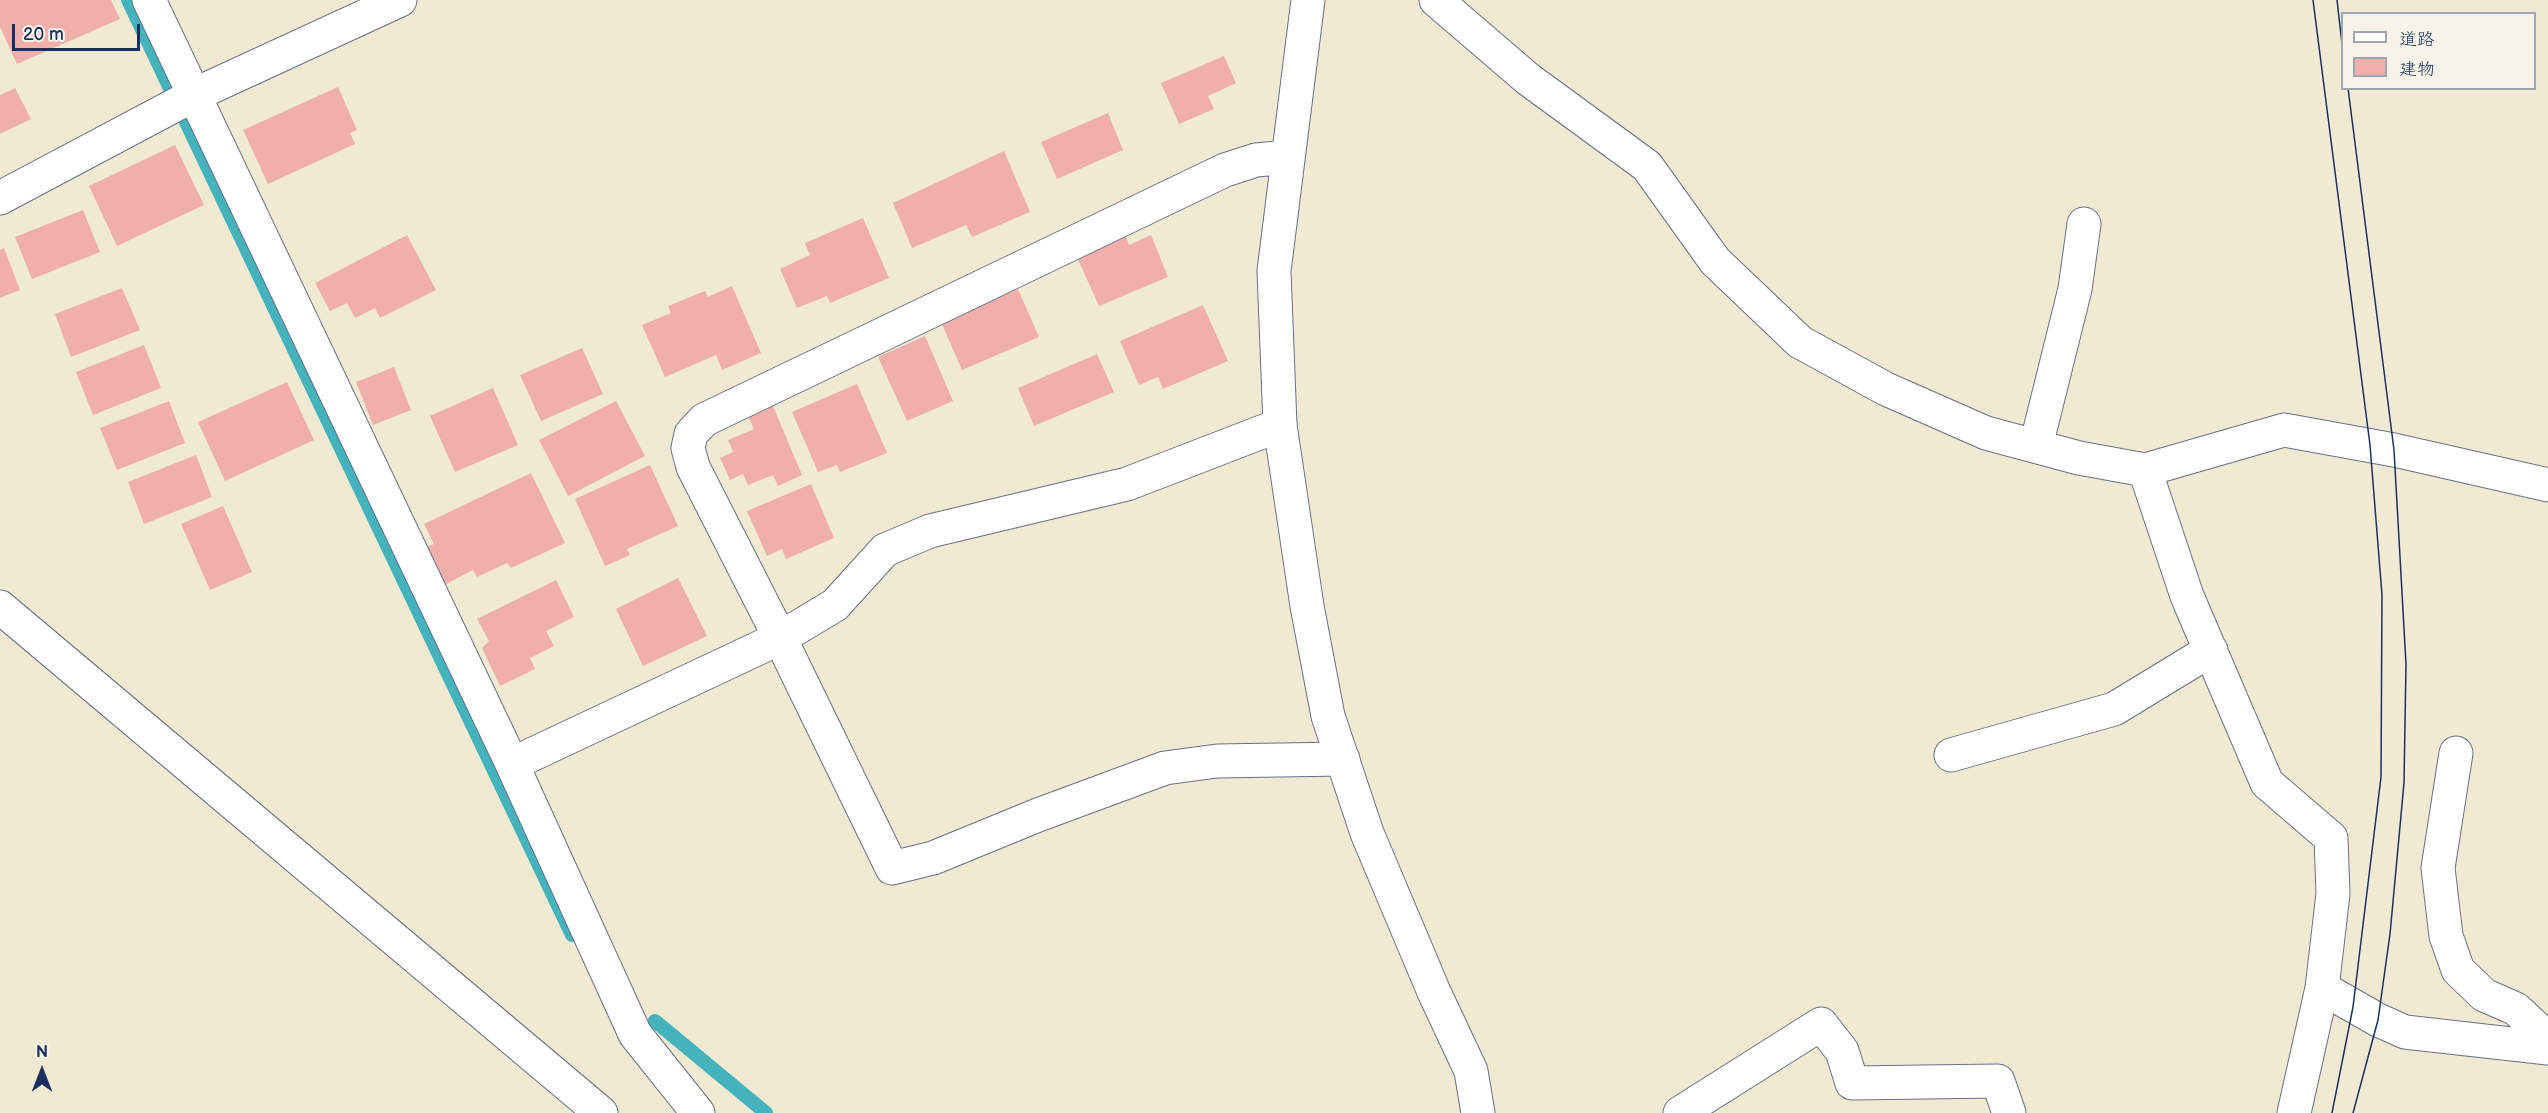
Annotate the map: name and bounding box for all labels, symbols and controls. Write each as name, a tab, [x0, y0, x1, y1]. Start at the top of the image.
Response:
scale bar	[15, 12, 142, 50]
legend	[2341, 12, 2536, 90]
text: 20 m	[23, 24, 64, 45]
text: 道路	[2399, 29, 2435, 50]
text: 建物	[2399, 59, 2435, 80]
north arrow	[12, 1041, 72, 1101]
text: N	[36, 1043, 48, 1062]

